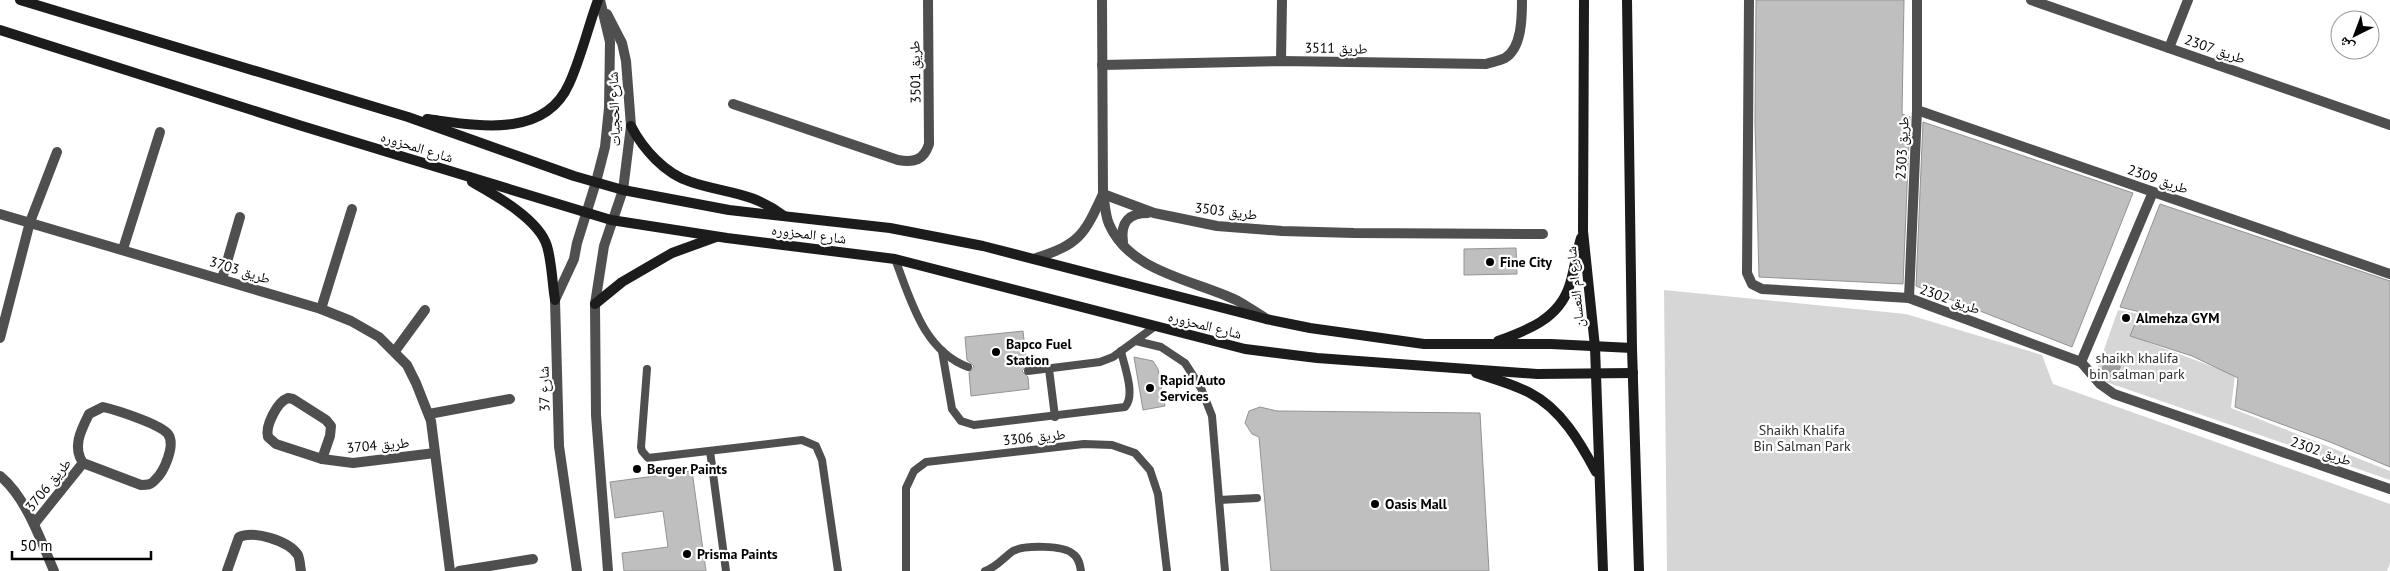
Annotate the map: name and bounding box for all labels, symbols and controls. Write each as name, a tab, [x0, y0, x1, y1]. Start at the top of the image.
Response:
north arrow	[2330, 10, 2380, 60]
street label: طريق 2307	[2182, 30, 2248, 69]
text: ش	[2335, 33, 2358, 56]
street label: طريق 3511	[1304, 38, 1368, 59]
street label: طريق 3501	[905, 40, 926, 104]
street label: شارع الحجيات	[604, 71, 625, 147]
street label: طريق 2303	[1891, 116, 1914, 180]
street label: شارع المحزوره	[378, 127, 456, 168]
street label: طريق 2309	[2125, 160, 2191, 199]
street label: طريق 3503	[1194, 198, 1258, 225]
street label: شارع المحزوره	[771, 220, 847, 249]
street label: شارع ام النعسان	[1562, 245, 1589, 328]
street label: طريق 3703	[207, 252, 273, 289]
place label: Fine City	[1500, 253, 1552, 271]
marker: Fine City	[1484, 256, 1496, 268]
street label: طريق 2302	[1917, 280, 1983, 319]
street label: شارع المحزوره	[1166, 307, 1244, 344]
place label: Almehza GYM	[2136, 309, 2219, 327]
marker: Almehza GYM	[2120, 312, 2132, 324]
place label: Bapco Fuel Station	[1006, 335, 1072, 369]
marker: Bapco Fuel Station	[990, 346, 1002, 358]
park label: shaikh khalifa bin salman park	[2089, 349, 2185, 383]
street label: شارع 37	[535, 366, 554, 412]
place label: Rapid Auto Services	[1160, 371, 1226, 405]
marker: Rapid Auto Services	[1144, 382, 1156, 394]
park label: Shaikh Khalifa Bin Salman Park	[1753, 421, 1851, 455]
street label: طريق 3306	[1002, 425, 1066, 450]
street label: طريق 2302	[2288, 432, 2354, 471]
street label: طريق 3704	[346, 433, 410, 458]
street label: طريق 3706	[21, 455, 76, 516]
place label: Berger Paints	[647, 460, 727, 478]
marker: Berger Paints	[631, 463, 643, 475]
place label: Oasis Mall	[1385, 495, 1448, 513]
marker: Oasis Mall	[1369, 498, 1381, 510]
scale bar	[12, 528, 151, 560]
text: 50 m	[20, 536, 53, 555]
place label: Prisma Paints	[697, 545, 778, 563]
marker: Prisma Paints	[681, 548, 693, 560]

